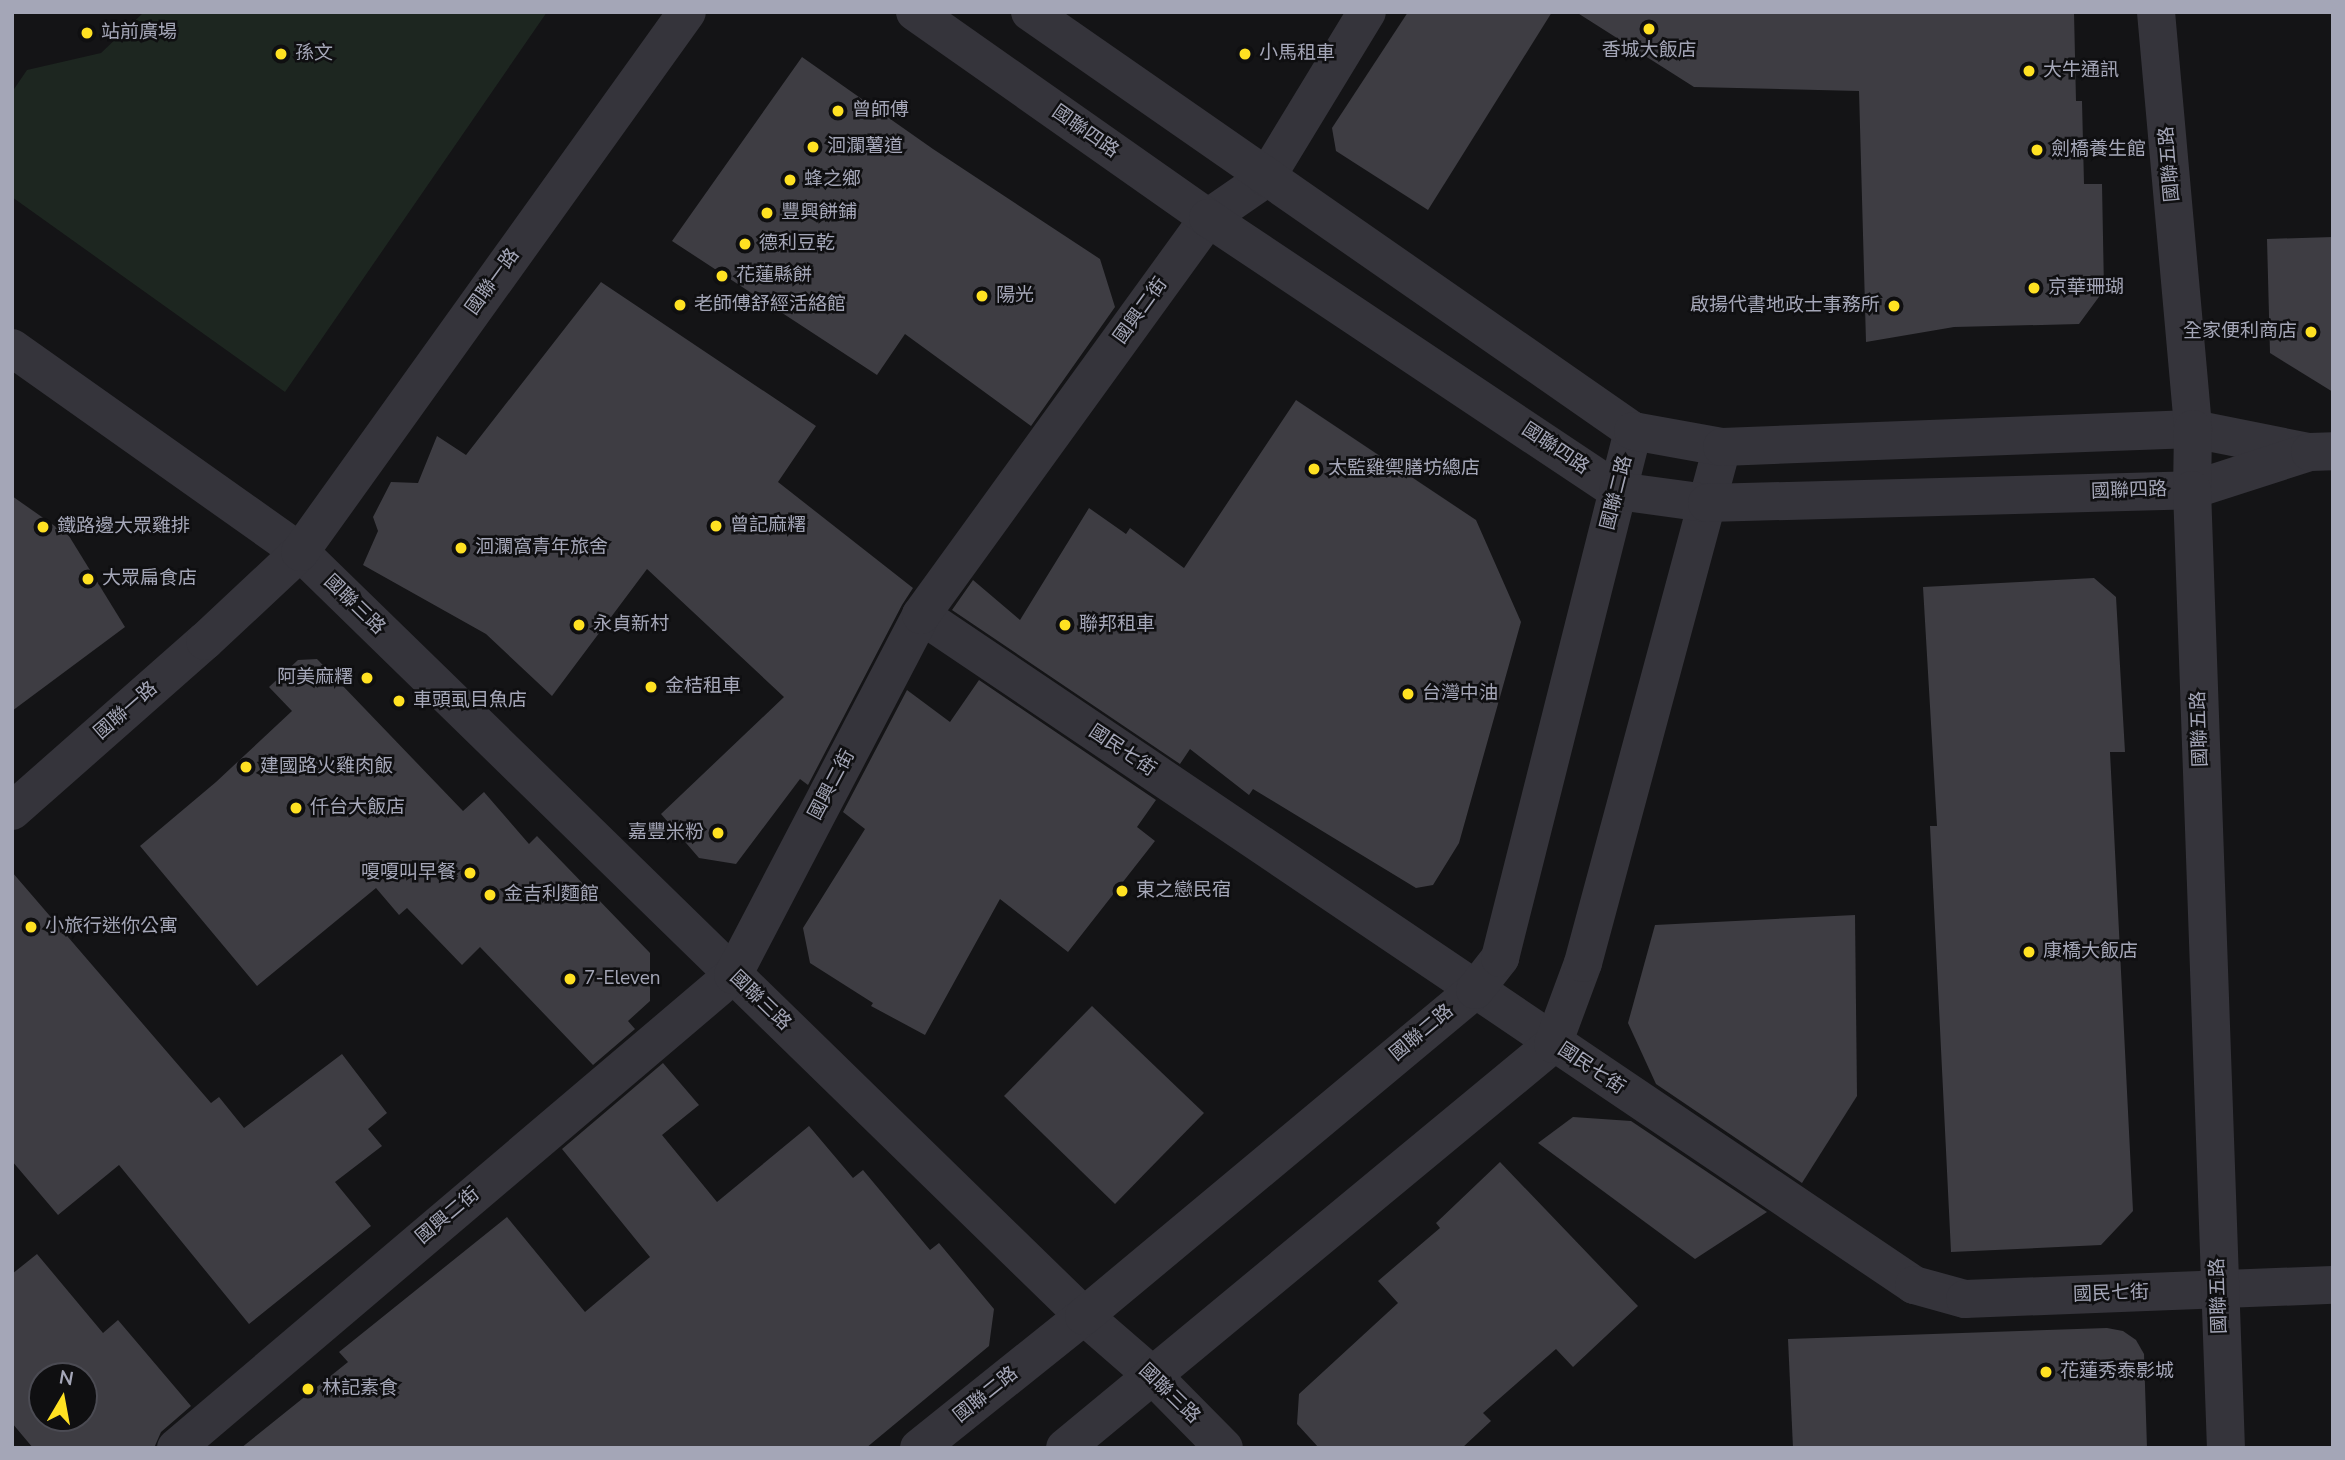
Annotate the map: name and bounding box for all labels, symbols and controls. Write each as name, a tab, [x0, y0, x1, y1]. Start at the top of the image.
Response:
marker: 香城大飯店	[1641, 21, 1657, 37]
place label: 站前廣場	[101, 22, 177, 44]
marker: 站前廣場	[79, 25, 95, 41]
place label: 香城大飯店	[1602, 40, 1696, 62]
place label: 孫文	[295, 43, 333, 65]
place label: 小馬租車	[1259, 43, 1335, 65]
marker: 孫文	[273, 46, 289, 62]
marker: 小馬租車	[1237, 46, 1253, 62]
place label: 大牛通訊	[2043, 60, 2119, 82]
marker: 大牛通訊	[2021, 63, 2037, 79]
place label: 曾師傅	[852, 100, 909, 122]
street label: 國聯四路	[1047, 101, 1123, 163]
marker: 曾師傅	[830, 103, 846, 119]
street label: 國聯五路	[2155, 125, 2185, 203]
place label: 洄瀾薯道	[827, 136, 903, 158]
marker: 洄瀾薯道	[805, 139, 821, 155]
place label: 劍橋養生館	[2051, 139, 2146, 161]
marker: 劍橋養生館	[2029, 142, 2045, 158]
place label: 蜂之鄉	[804, 169, 861, 191]
marker: 蜂之鄉	[782, 172, 798, 188]
place label: 豐興餅鋪	[781, 202, 857, 224]
marker: 豐興餅鋪	[759, 205, 775, 221]
place label: 德利豆乾	[759, 233, 835, 255]
marker: 德利豆乾	[737, 236, 753, 252]
street label: 國聯一路	[461, 245, 525, 319]
place label: 花蓮縣餅	[736, 265, 812, 287]
marker: 花蓮縣餅	[714, 268, 730, 284]
street label: 國興二街	[1109, 274, 1173, 348]
place label: 京華珊瑚	[2048, 277, 2124, 299]
marker: 京華珊瑚	[2026, 280, 2042, 296]
place label: 陽光	[996, 285, 1034, 307]
marker: 陽光	[974, 288, 990, 304]
place label: 老師傅舒經活絡館	[694, 294, 846, 316]
place label: 啟揚代書地政士事務所	[1690, 295, 1880, 317]
marker: 老師傅舒經活絡館	[672, 297, 688, 313]
marker: 啟揚代書地政士事務所	[1886, 298, 1902, 314]
place label: 全家便利商店	[2183, 321, 2297, 343]
marker: 全家便利商店	[2303, 324, 2319, 340]
street label: 國聯四路	[1517, 418, 1593, 480]
street label: 國聯二路	[1597, 453, 1637, 533]
place label: 太監雞禦膳坊總店	[1328, 458, 1480, 480]
marker: 太監雞禦膳坊總店	[1306, 461, 1322, 477]
street label: 國聯四路	[2091, 478, 2167, 504]
place label: 曾記麻糬	[730, 515, 806, 537]
place label: 鐵路邊大眾雞排	[57, 516, 190, 538]
marker: 曾記麻糬	[708, 518, 724, 534]
marker: 鐵路邊大眾雞排	[35, 519, 51, 535]
place label: 洄瀾窩青年旅舍	[475, 537, 608, 559]
marker: 洄瀾窩青年旅舍	[453, 540, 469, 556]
place label: 大眾扁食店	[102, 568, 197, 590]
street label: 國聯三路	[319, 570, 389, 640]
marker: 大眾扁食店	[80, 571, 96, 587]
place label: 永貞新村	[593, 614, 669, 636]
place label: 聯邦租車	[1079, 614, 1155, 636]
marker: 永貞新村	[571, 617, 587, 633]
marker: 聯邦租車	[1057, 617, 1073, 633]
place label: 阿美麻糬	[277, 667, 353, 689]
marker: 阿美麻糬	[359, 670, 375, 686]
place label: 金桔租車	[665, 676, 741, 698]
street label: 國聯一路	[90, 677, 162, 745]
marker: 金桔租車	[643, 679, 659, 695]
place label: 台灣中油	[1422, 683, 1498, 705]
marker: 台灣中油	[1400, 686, 1416, 702]
place label: 車頭虱目魚店	[413, 690, 527, 712]
street label: 國聯五路	[2187, 691, 2213, 767]
marker: 車頭虱目魚店	[391, 693, 407, 709]
street label: 國民七街	[1084, 720, 1160, 782]
street label: 國興二街	[804, 746, 860, 824]
place label: 建國路火雞肉飯	[260, 756, 393, 778]
marker: 建國路火雞肉飯	[238, 759, 254, 775]
place label: 仟台大飯店	[310, 797, 405, 819]
marker: 仟台大飯店	[288, 800, 304, 816]
place label: 嘉豐米粉	[628, 822, 704, 844]
marker: 嘉豐米粉	[710, 825, 726, 841]
place label: 嗄嗄叫早餐	[361, 862, 456, 884]
marker: 嗄嗄叫早餐	[462, 865, 478, 881]
place label: 東之戀民宿	[1136, 880, 1231, 902]
marker: 東之戀民宿	[1114, 883, 1130, 899]
place label: 金吉利麵館	[504, 884, 599, 906]
marker: 金吉利麵館	[482, 887, 498, 903]
place label: 小旅行迷你公寓	[45, 916, 178, 938]
marker: 小旅行迷你公寓	[23, 919, 39, 935]
place label: 康橋大飯店	[2043, 941, 2138, 963]
marker: 康橋大飯店	[2021, 944, 2037, 960]
street label: 國聯三路	[725, 966, 795, 1036]
place label: 7-Eleven	[584, 968, 661, 990]
marker: 7-Eleven	[562, 971, 578, 987]
street label: 國聯二路	[1386, 1000, 1458, 1066]
street label: 國民七街	[1553, 1038, 1629, 1100]
street label: 國興二街	[412, 1183, 484, 1249]
street label: 國聯五路	[2206, 1258, 2232, 1334]
street label: 國民七街	[2073, 1281, 2149, 1307]
street label: 國聯三路	[1134, 1359, 1204, 1429]
place label: 花蓮秀泰影城	[2060, 1361, 2174, 1383]
north arrow	[28, 1362, 98, 1432]
street label: 國聯二路	[949, 1362, 1023, 1428]
text: N	[57, 1364, 76, 1392]
marker: 花蓮秀泰影城	[2038, 1364, 2054, 1380]
place label: 林記素食	[322, 1378, 398, 1400]
marker: 林記素食	[300, 1381, 316, 1397]

